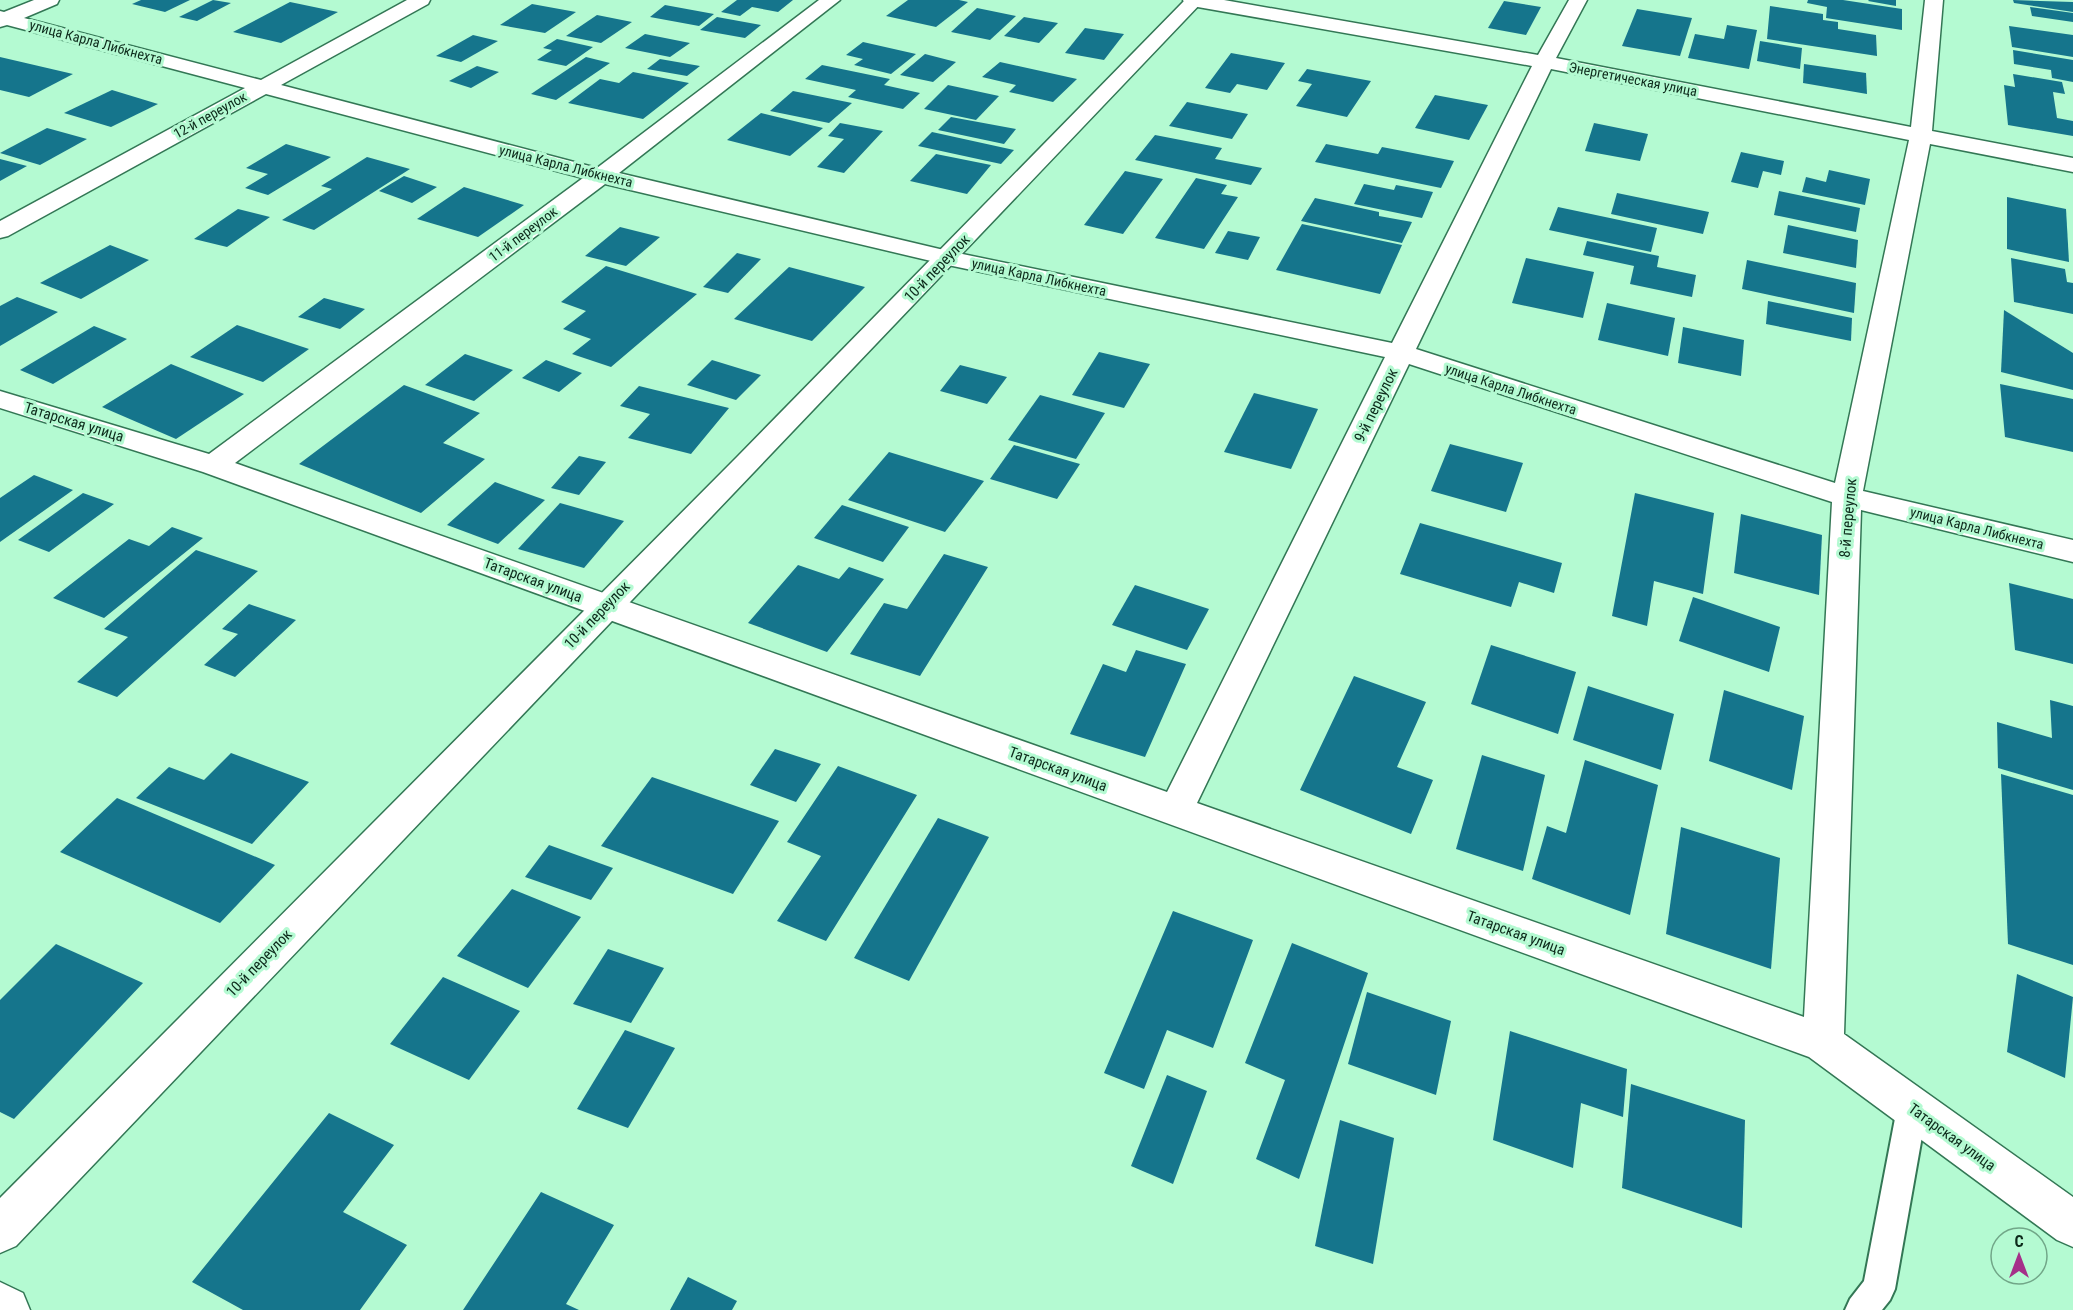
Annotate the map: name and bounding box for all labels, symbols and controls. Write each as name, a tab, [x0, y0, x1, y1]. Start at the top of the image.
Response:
street label: улица Карла Либкнехта	[28, 17, 164, 67]
street label: Энергетическая улица	[1567, 59, 1699, 99]
street label: 12-й переулок	[171, 88, 250, 142]
street label: улица Карла Либкнехта	[498, 142, 634, 190]
street label: 11-й переулок	[486, 203, 560, 265]
street label: 10-й переулок	[900, 230, 974, 306]
street label: улица Карла Либкнехта	[970, 255, 1108, 299]
street label: улица Карла Либкнехта	[1443, 360, 1579, 418]
street label: 9-й переулок	[1350, 365, 1402, 445]
street label: Татарская улица	[22, 398, 126, 446]
street label: 8-й переулок	[1836, 478, 1860, 558]
street label: улица Карла Либкнехта	[1909, 504, 2045, 552]
street label: Татарская улица	[481, 554, 585, 606]
street label: 10-й переулок	[560, 577, 634, 653]
street label: Татарская улица	[1006, 743, 1110, 795]
street label: Татарская улица	[1464, 907, 1568, 959]
street label: 10-й переулок	[222, 925, 296, 1001]
street label: Татарская улица	[1905, 1099, 1999, 1175]
north arrow	[1989, 1226, 2049, 1286]
text: С	[2014, 1232, 2024, 1251]

